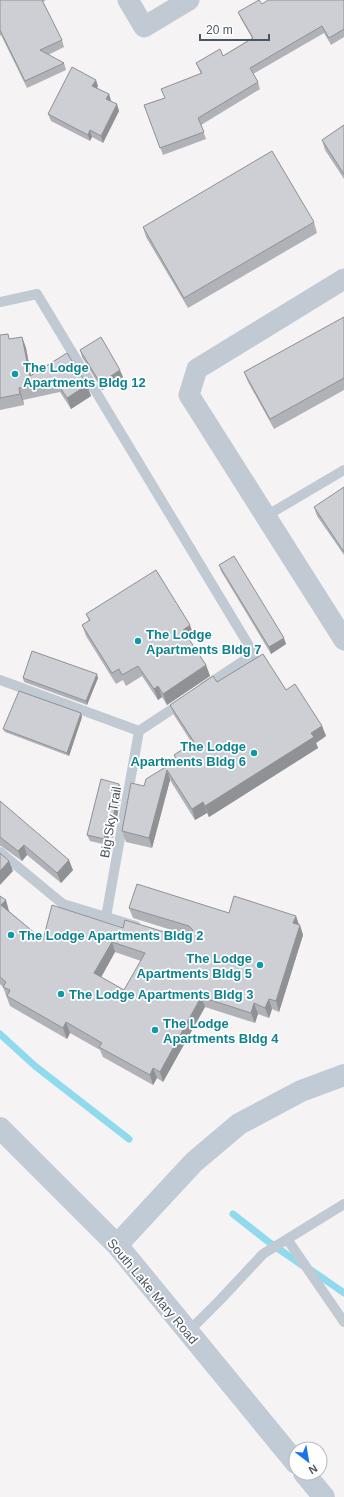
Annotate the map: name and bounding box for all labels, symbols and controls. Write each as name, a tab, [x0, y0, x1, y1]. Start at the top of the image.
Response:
scale bar	[200, 16, 269, 42]
text: 20 m	[206, 23, 233, 37]
place label: The Lodge Apartments Bldg 12	[23, 360, 146, 390]
marker: The Lodge Apartments Bldg 12	[10, 369, 20, 379]
place label: The Lodge Apartments Bldg 7	[146, 627, 262, 657]
marker: The Lodge Apartments Bldg 7	[133, 636, 143, 646]
place label: The Lodge Apartments Bldg 6	[130, 739, 246, 769]
marker: The Lodge Apartments Bldg 6	[249, 748, 259, 758]
street label: Big Sky Trail	[97, 785, 124, 859]
place label: The Lodge Apartments Bldg 2	[19, 928, 203, 943]
marker: The Lodge Apartments Bldg 2	[6, 930, 16, 940]
place label: The Lodge Apartments Bldg 5	[136, 951, 252, 981]
marker: The Lodge Apartments Bldg 5	[255, 960, 265, 970]
place label: The Lodge Apartments Bldg 3	[69, 987, 253, 1002]
marker: The Lodge Apartments Bldg 3	[56, 989, 66, 999]
place label: The Lodge Apartments Bldg 4	[163, 1016, 279, 1046]
marker: The Lodge Apartments Bldg 4	[150, 1025, 160, 1035]
street label: South Lake Mary Road	[104, 1236, 201, 1347]
north arrow	[288, 1441, 328, 1481]
text: N	[307, 1462, 320, 1477]

